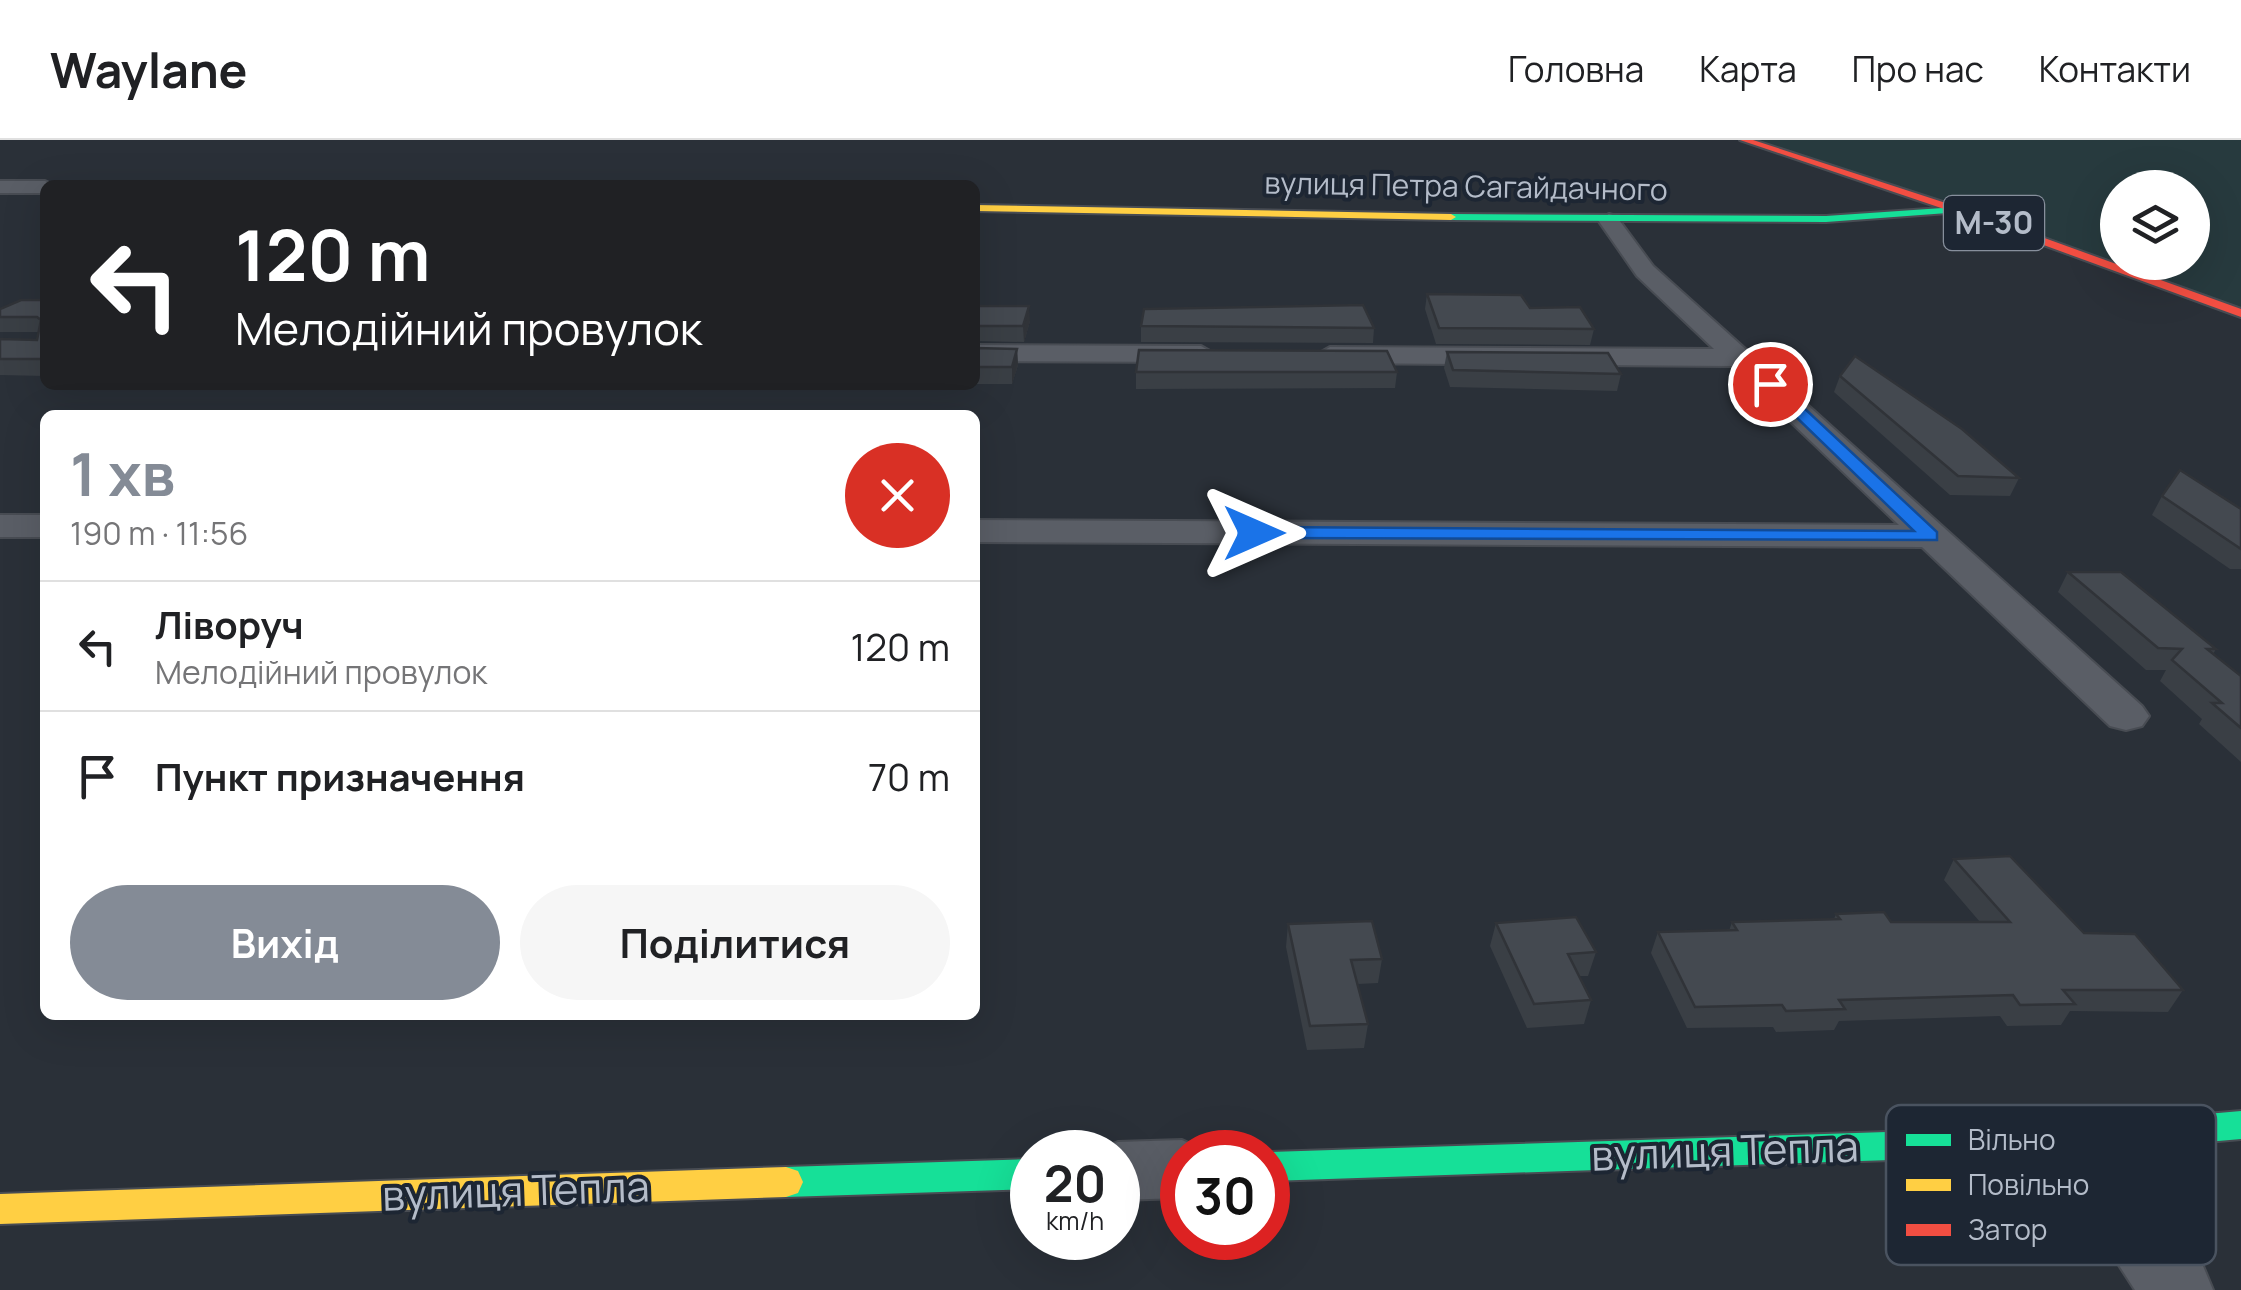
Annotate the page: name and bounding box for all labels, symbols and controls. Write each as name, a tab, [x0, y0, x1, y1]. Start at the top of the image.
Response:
text: Waylane	[50, 37, 247, 102]
text: Головна	[1508, 45, 1644, 93]
text: Карта	[1699, 45, 1797, 93]
text: Про нас	[1852, 45, 1984, 93]
text: Контакти	[2039, 45, 2191, 93]
street label: вулиця Петра Сагайдачного	[1264, 161, 1668, 210]
map controls	[2100, 170, 2210, 280]
button: layers	[2100, 170, 2210, 280]
road number: М-30	[1944, 196, 2044, 250]
text: 120 m	[235, 206, 430, 302]
icon: left	[70, 220, 200, 350]
text: Мелодійний провулок	[235, 297, 702, 359]
pin	[1728, 342, 1813, 427]
icon: arrive	[1743, 357, 1798, 412]
text: 1 хв	[70, 432, 175, 514]
button: close	[845, 443, 950, 548]
position arrow	[1202, 481, 1306, 585]
text: 190 m · 11:56	[70, 511, 248, 555]
text: Ліворуч	[155, 598, 304, 650]
icon: left	[70, 619, 125, 674]
text: 120 m	[851, 620, 950, 672]
text: Мелодійний провулок	[155, 650, 487, 694]
icon: arrive	[70, 749, 125, 804]
text: Пункт призначення	[155, 750, 525, 802]
text: 70 m	[868, 750, 950, 802]
button: Вихід	[70, 885, 500, 1000]
button: Поділитися	[520, 885, 950, 1000]
legend	[1886, 1105, 2216, 1265]
street label: вулиця Тепла	[1590, 1116, 1860, 1184]
text: Вільно	[1968, 1120, 2055, 1158]
speed limit sign: 30	[1160, 1130, 1290, 1260]
text: 20	[1044, 1149, 1106, 1217]
street label: вулиця Тепла	[381, 1156, 651, 1224]
text: Повільно	[1968, 1165, 2089, 1203]
text: km/h	[1046, 1203, 1104, 1238]
text: Затор	[1968, 1210, 2047, 1248]

